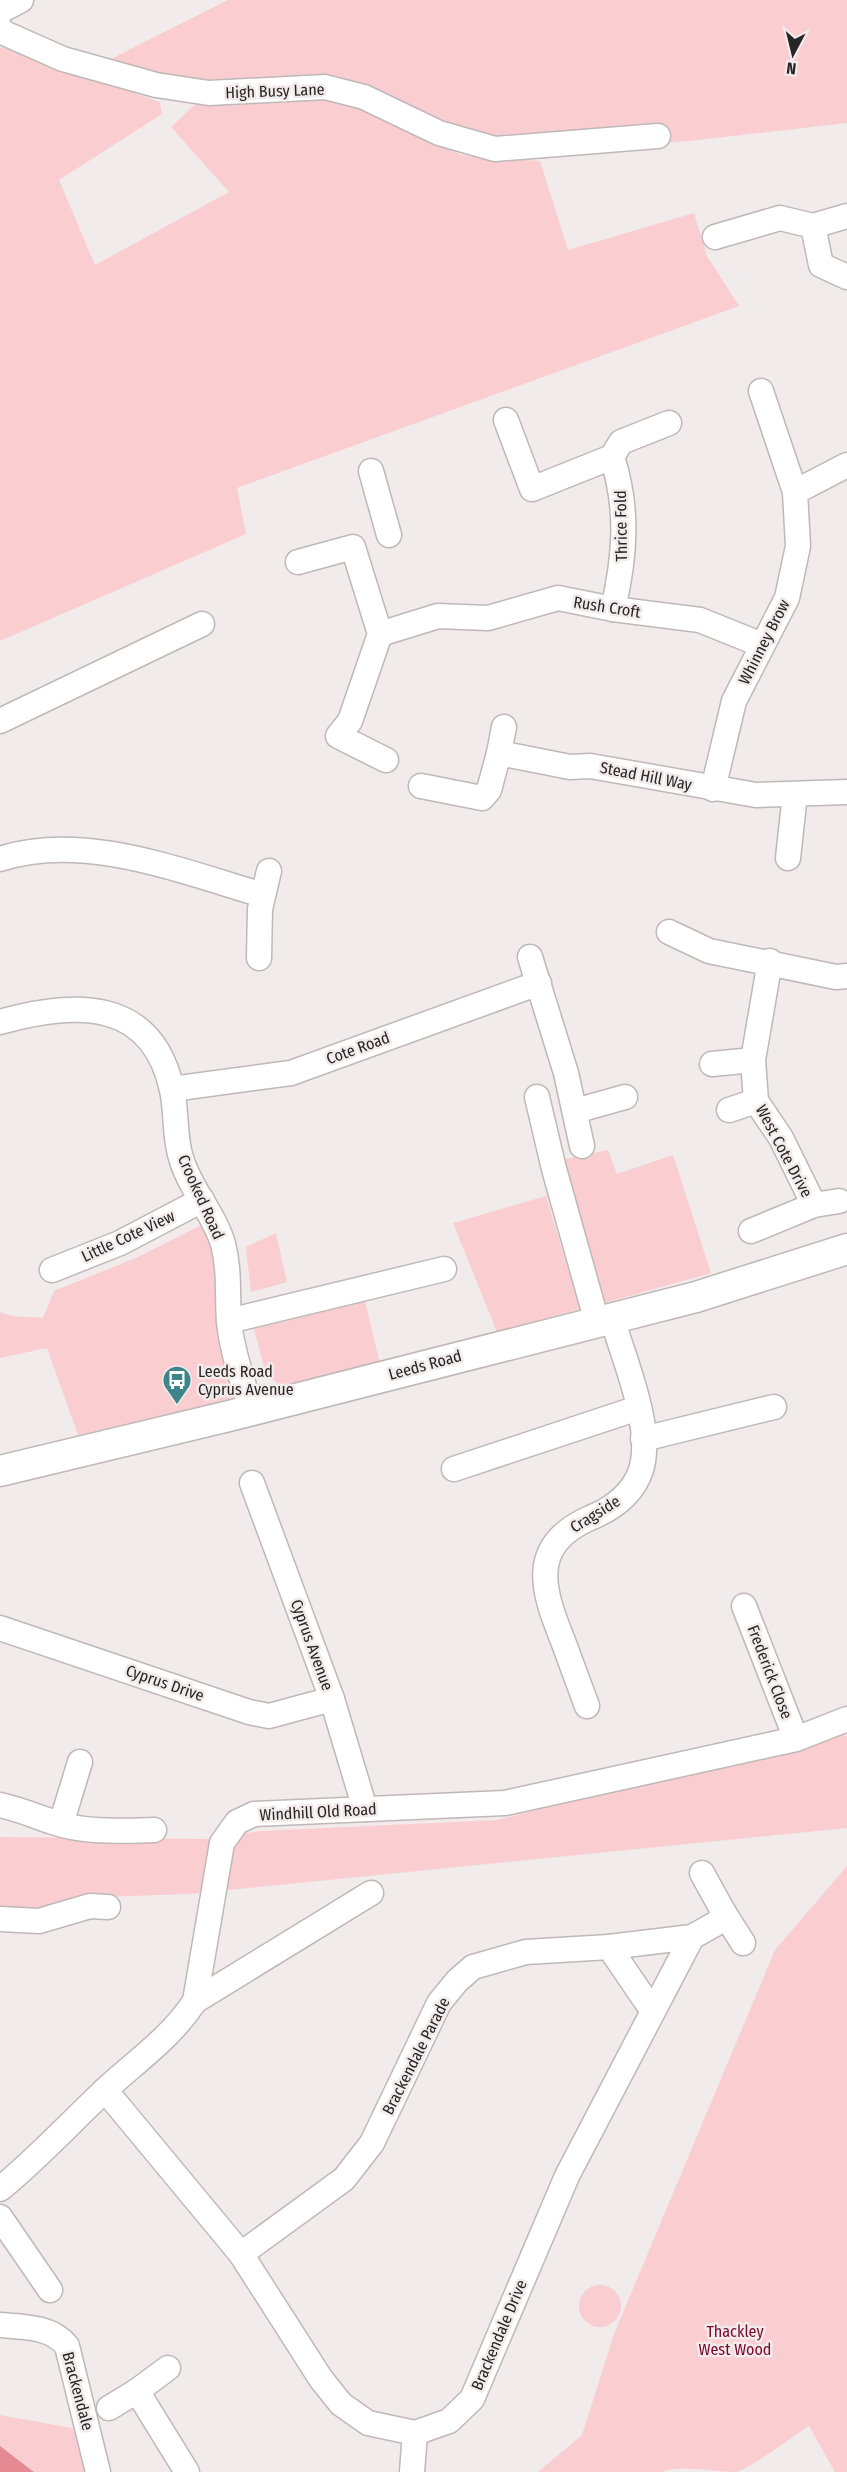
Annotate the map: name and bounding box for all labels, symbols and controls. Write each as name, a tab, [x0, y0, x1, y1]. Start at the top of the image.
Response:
north arrow	[763, 24, 823, 84]
text: N	[785, 58, 797, 78]
street label: High Busy Lane	[225, 80, 325, 102]
street label: Thrice Fold	[611, 490, 631, 562]
street label: Rush Croft	[572, 592, 643, 622]
street label: Whinney Brow	[734, 596, 794, 688]
street label: Stead Hill Way	[599, 758, 694, 794]
street label: Cote Road	[324, 1028, 392, 1068]
street label: West Cote Drive	[752, 1101, 816, 1201]
street label: Crooked Road	[174, 1152, 228, 1242]
street label: Little Cote View	[78, 1206, 178, 1266]
street label: Leeds Road	[386, 1346, 464, 1384]
place label: Leeds Road Cyprus Avenue	[198, 1362, 294, 1399]
bus stop icon: Leeds Road Cyprus Avenue	[161, 1364, 193, 1406]
street label: Cragside	[566, 1491, 624, 1537]
street label: Cyprus Avenue	[287, 1597, 337, 1693]
street label: Frederick Close	[743, 1622, 797, 1722]
street label: Cyprus Drive	[123, 1661, 207, 1705]
street label: Windhill Old Road	[259, 1799, 377, 1825]
street label: Brackendale Parade	[378, 1994, 454, 2118]
street label: Brackendale Drive	[467, 2277, 531, 2393]
park label: Thackley West Wood	[699, 2322, 771, 2359]
street label: Brackendale	[58, 2350, 98, 2432]

